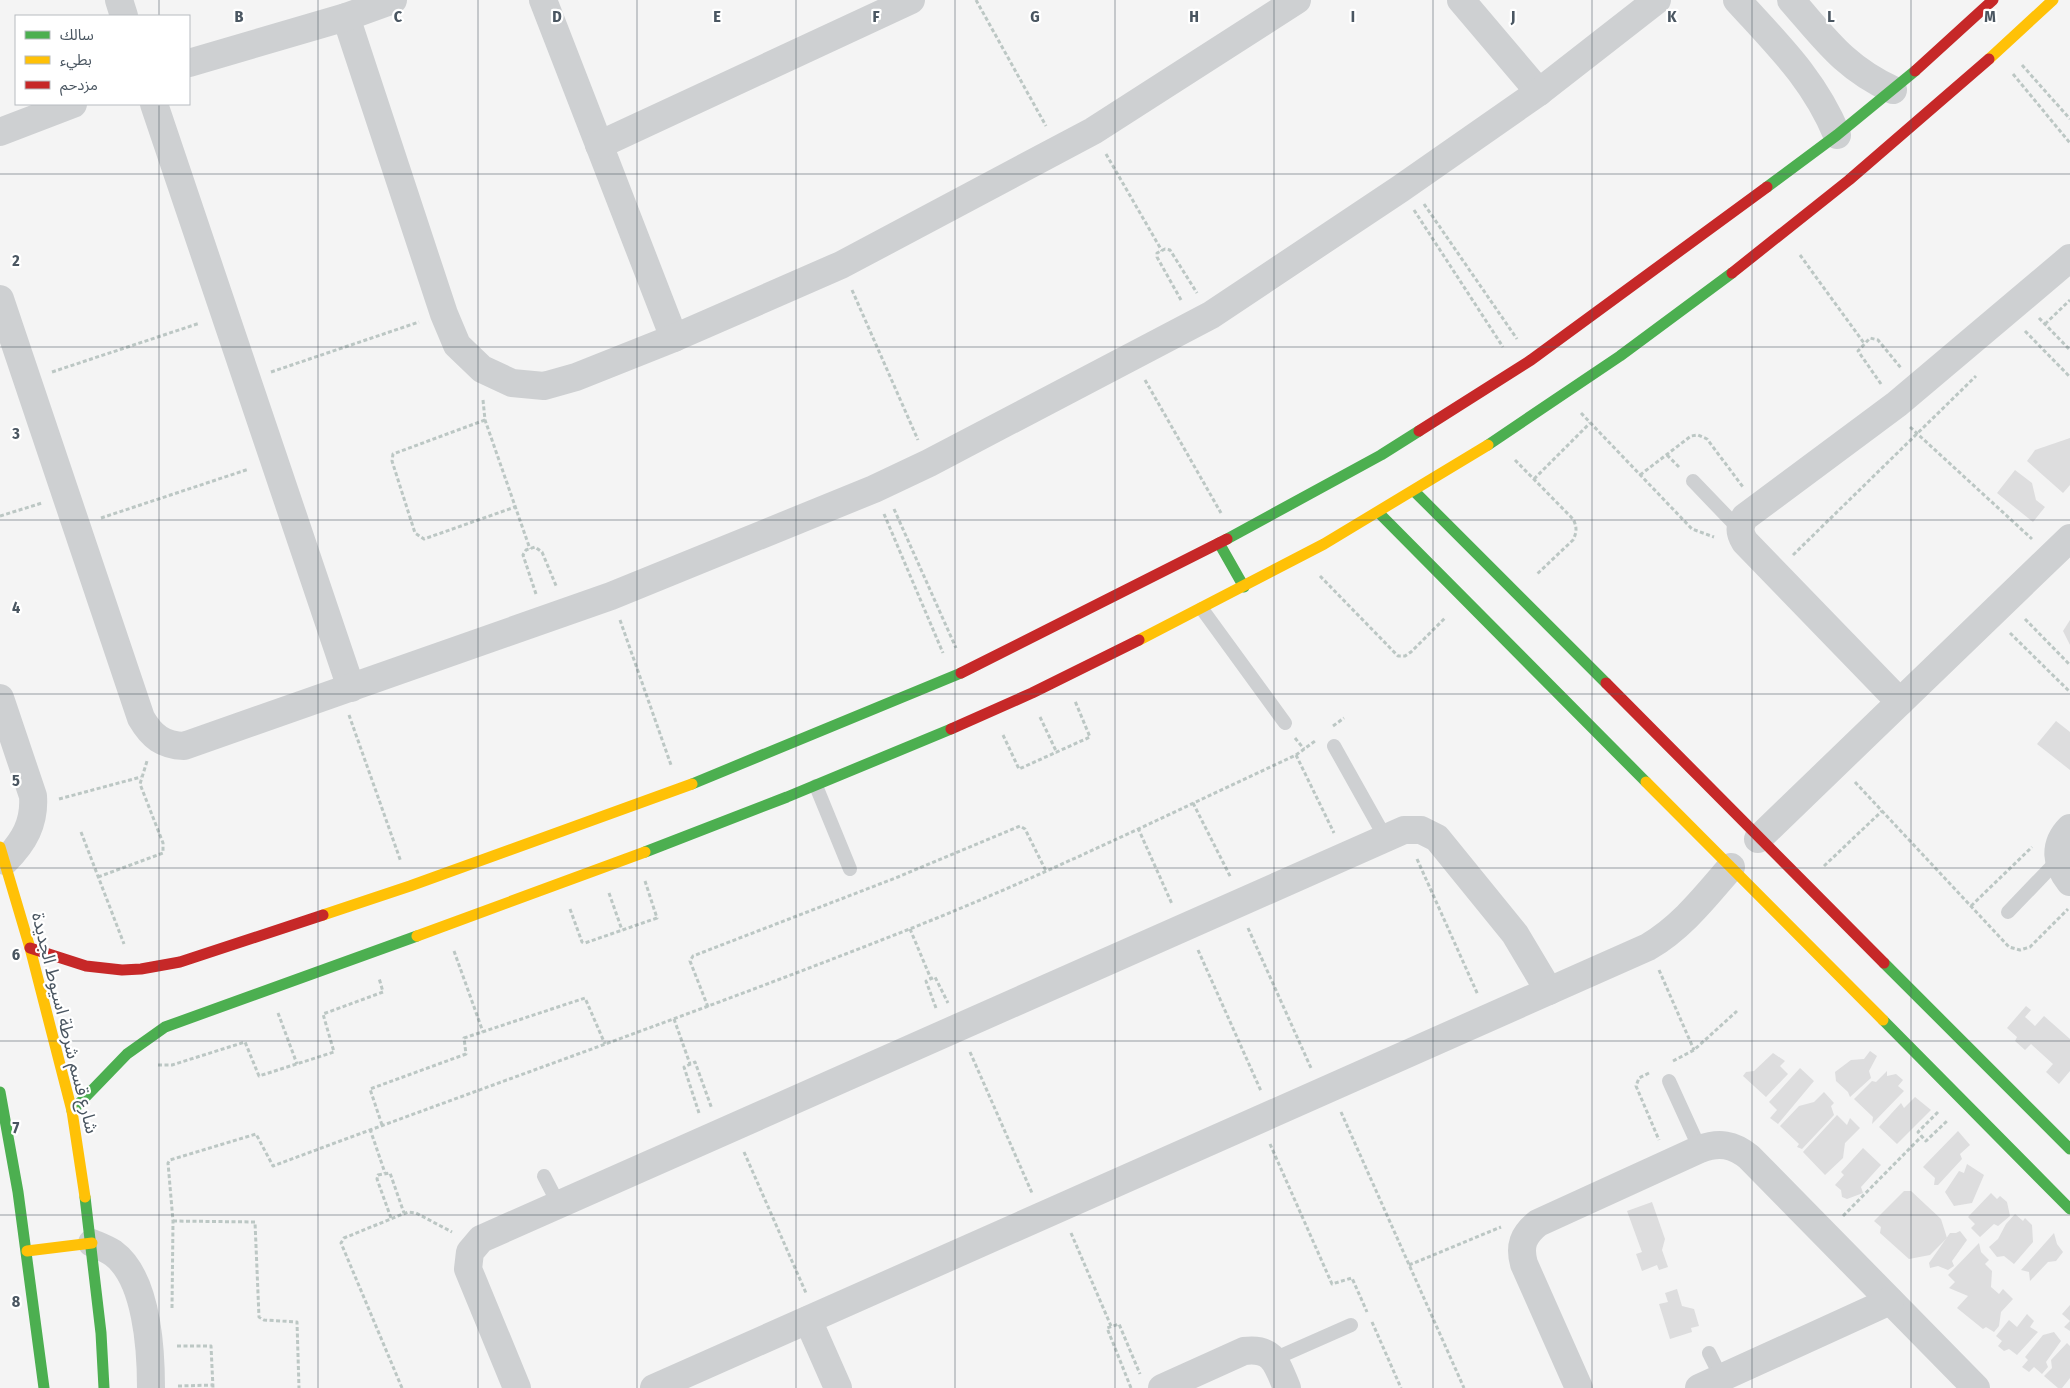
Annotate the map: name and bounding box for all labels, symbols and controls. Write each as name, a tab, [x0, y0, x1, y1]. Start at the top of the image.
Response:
text: B	[235, 7, 244, 26]
text: C	[394, 7, 403, 26]
text: D	[552, 7, 562, 26]
text: E	[713, 7, 721, 26]
text: F	[872, 7, 880, 26]
text: G	[1030, 7, 1040, 26]
text: H	[1189, 7, 1199, 26]
text: I	[1351, 7, 1355, 26]
text: J	[1510, 7, 1515, 26]
text: K	[1667, 7, 1677, 26]
text: L	[1827, 7, 1835, 26]
text: M	[1984, 7, 1996, 26]
legend	[15, 15, 190, 105]
text: سالك	[60, 26, 94, 44]
text: بطيء	[60, 51, 92, 71]
text: مزدحم	[60, 76, 98, 96]
text: 2	[11, 251, 20, 270]
text: 3	[11, 424, 20, 443]
text: 4	[12, 598, 20, 617]
text: 5	[12, 771, 20, 790]
street label: شارع قسم شرطة اسيوط الجديدة	[24, 910, 103, 1137]
text: 6	[12, 945, 20, 964]
text: 7	[13, 1118, 20, 1137]
text: 8	[12, 1292, 21, 1311]

